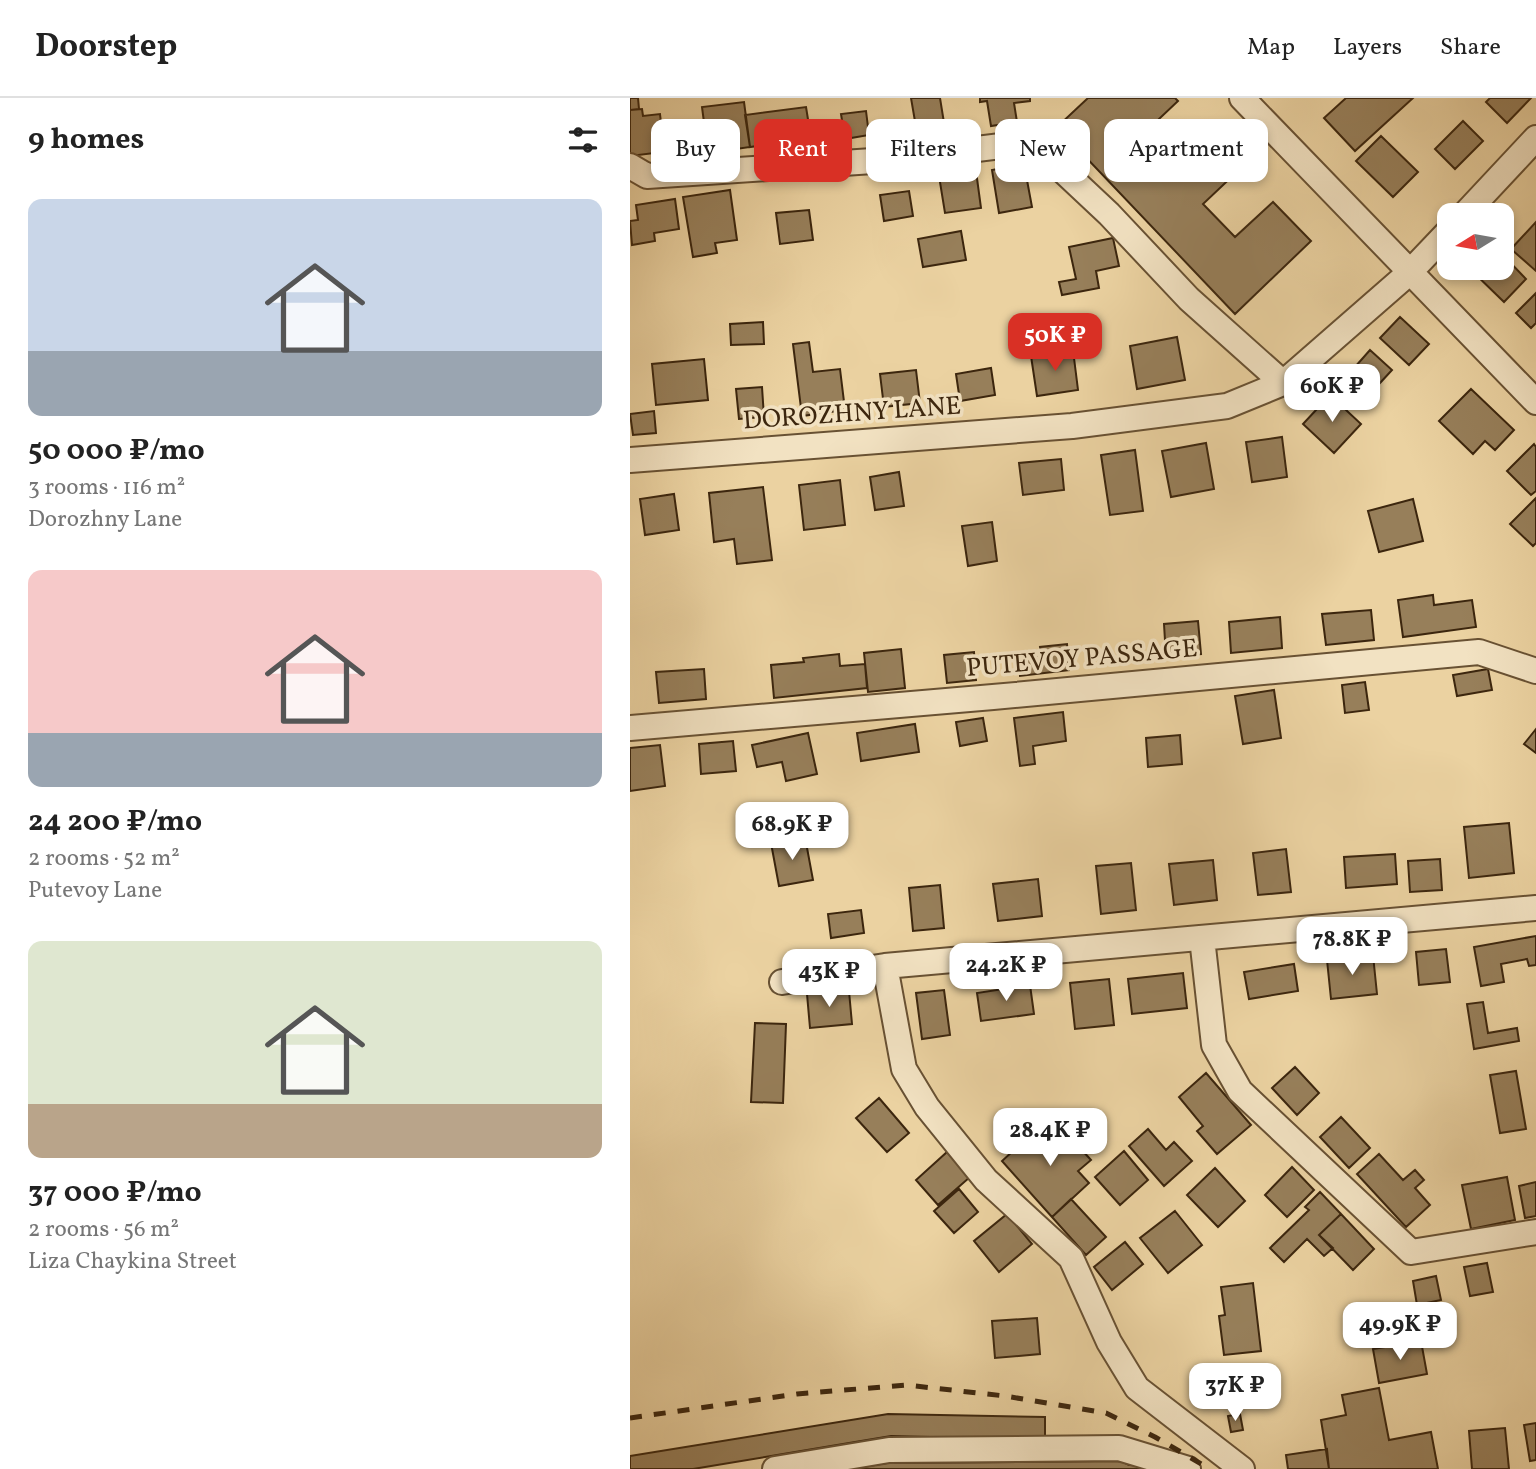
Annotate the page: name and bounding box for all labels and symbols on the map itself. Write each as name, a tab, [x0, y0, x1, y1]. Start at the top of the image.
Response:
north arrow	[1437, 203, 1514, 280]
pin: 50K ₽	[1006, 314, 1104, 373]
pin: 60K ₽	[1283, 364, 1381, 424]
street label: DOROZHNY LANE	[742, 388, 962, 440]
street label: PUTEVOY PASSAGE	[965, 631, 1199, 687]
pin: 68.9K ₽	[727, 802, 857, 862]
pin: 78.8K ₽	[1287, 918, 1417, 977]
pin: 24.2K ₽	[941, 944, 1071, 1003]
pin: 43K ₽	[780, 950, 878, 1009]
pin: 28.4K ₽	[985, 1108, 1115, 1168]
pin: 49.9K ₽	[1335, 1302, 1465, 1362]
pin: 37K ₽	[1186, 1364, 1284, 1423]

